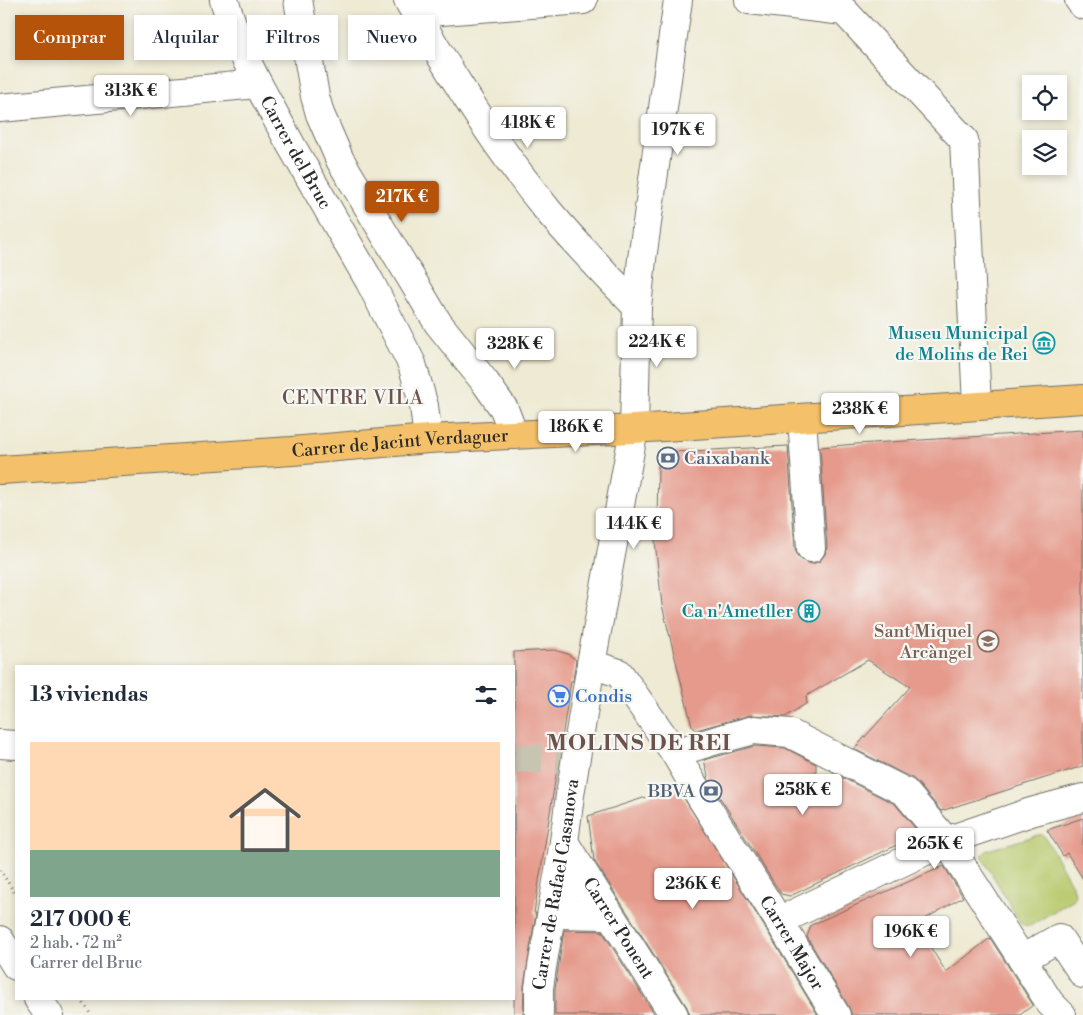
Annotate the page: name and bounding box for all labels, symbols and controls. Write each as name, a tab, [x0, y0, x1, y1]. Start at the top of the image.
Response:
chip: Comprar	[15, 15, 124, 60]
chip: Alquilar	[134, 15, 237, 60]
chip: Filtros	[247, 15, 338, 60]
chip: Nuevo	[348, 15, 435, 60]
pin: 313K €	[90, 74, 172, 117]
map controls	[1022, 75, 1067, 175]
button: locate	[1022, 75, 1067, 120]
text: 313K €	[105, 81, 157, 101]
street label: Carrer del Bruc	[255, 92, 337, 213]
pin: 418K €	[487, 106, 569, 149]
text: 418K €	[501, 113, 555, 133]
pin: 197K €	[637, 114, 719, 156]
text: 197K €	[652, 120, 704, 140]
button: layers	[1022, 130, 1067, 175]
pin: 217K €	[361, 180, 443, 223]
text: 217K €	[376, 187, 428, 207]
place label: Museu Municipal de Molins de Rei	[888, 322, 1029, 366]
pin: 224K €	[616, 326, 698, 368]
pin: 328K €	[474, 328, 556, 370]
museum icon: Museu Municipal de Molins de Rei	[1032, 331, 1056, 355]
text: 224K €	[629, 332, 685, 352]
text: 328K €	[487, 334, 543, 354]
district label: CENTRE VILA	[282, 386, 424, 410]
pin: 238K €	[819, 392, 901, 435]
text: 238K €	[832, 399, 888, 419]
pin: 186K €	[535, 410, 617, 453]
text: 186K €	[549, 417, 603, 437]
street label: Carrer de Jacint Verdaguer	[291, 424, 509, 462]
bank icon: Caixabank	[656, 446, 680, 470]
place label: Caixabank	[684, 447, 771, 470]
pin: 144K €	[593, 508, 675, 550]
text: 144K €	[607, 514, 661, 534]
building icon: Ca n'Ametller	[797, 599, 821, 623]
place label: Ca n'Ametller	[682, 600, 793, 623]
place label: Sant Miquel Arcàngel	[874, 620, 973, 664]
school or university icon: Sant Miquel Arcàngel	[976, 629, 1000, 653]
icon: filters	[472, 681, 500, 709]
text: 13 viviendas	[30, 682, 148, 708]
supermarket icon: Condis	[547, 684, 571, 708]
place label: Condis	[575, 685, 632, 708]
district label: MOLINS DE REI	[547, 730, 731, 757]
pin: 258K €	[762, 774, 844, 816]
icon: home	[220, 775, 310, 865]
street label: Carrer de Rafael Casanova	[527, 776, 584, 991]
bank icon: BBVA	[699, 779, 723, 803]
place label: BBVA	[647, 780, 696, 803]
text: 258K €	[775, 780, 831, 800]
pin: 265K €	[894, 828, 976, 870]
text: 265K €	[907, 834, 963, 854]
pin: 236K €	[652, 868, 734, 910]
street label: Carrer Ponent	[578, 873, 660, 984]
text: 236K €	[665, 874, 721, 894]
street label: Carrer Major	[754, 891, 830, 994]
text: 217 000 €	[30, 907, 131, 933]
pin: 196K €	[870, 916, 952, 958]
text: 196K €	[884, 922, 938, 942]
text: 2 hab. · 72 m²	[30, 933, 122, 953]
text: Carrer del Bruc	[30, 953, 142, 973]

